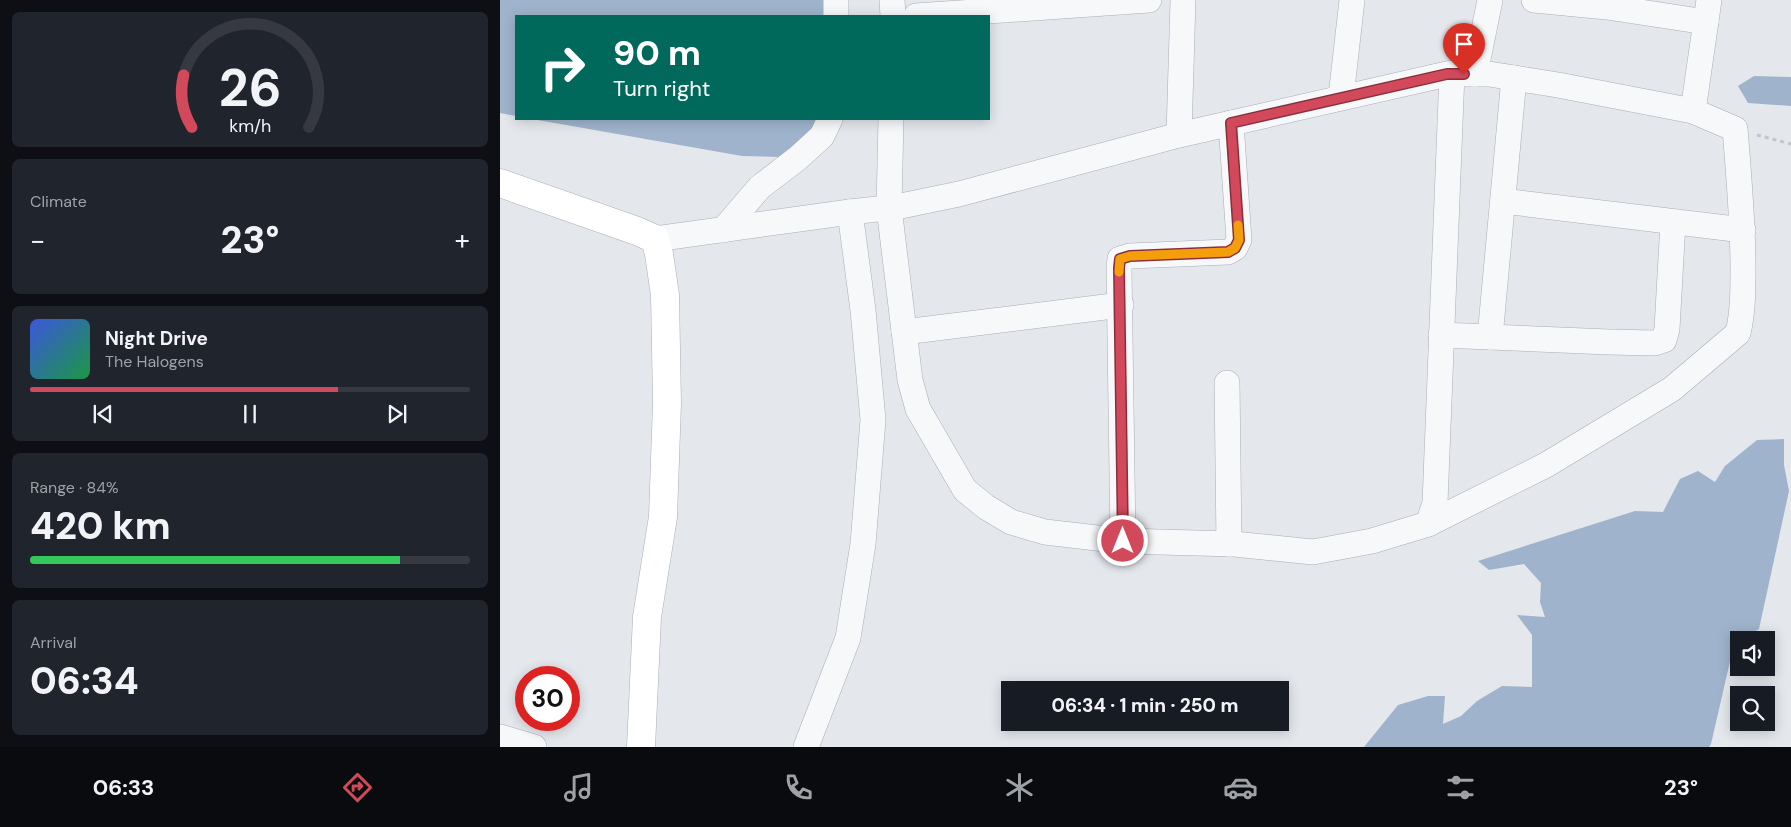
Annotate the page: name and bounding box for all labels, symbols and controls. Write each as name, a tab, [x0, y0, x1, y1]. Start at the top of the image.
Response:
pin	[1443, 23, 1485, 74]
text: 90 m	[613, 30, 701, 76]
icon: arrive	[1450, 30, 1478, 58]
icon: right	[530, 35, 595, 100]
text: 26	[219, 54, 281, 122]
text: Turn right	[613, 74, 710, 103]
text: km/h	[229, 114, 271, 138]
text: Climate	[30, 191, 87, 212]
text: 23°	[221, 215, 279, 265]
text: −	[30, 222, 45, 259]
text: +	[455, 222, 470, 259]
text: Night Drive	[105, 326, 208, 351]
text: The Halogens	[105, 351, 204, 372]
icon: previous	[89, 400, 117, 428]
icon: pause	[236, 400, 264, 428]
icon: next	[383, 400, 411, 428]
text: Range · 84%	[30, 477, 119, 498]
text: 420 km	[30, 501, 171, 551]
position arrow	[1096, 514, 1148, 566]
map controls	[1730, 631, 1775, 731]
button: sound	[1730, 631, 1775, 676]
text: Arrival	[30, 632, 77, 653]
text: 06:34	[30, 656, 139, 706]
speed limit sign: 30	[515, 666, 580, 731]
button: search	[1730, 686, 1775, 731]
text: 06:34 · 1 min · 250 m	[1052, 693, 1238, 718]
icon: directions	[340, 770, 375, 805]
icon: music	[561, 770, 596, 805]
icon: phone	[781, 770, 816, 805]
icon: climate	[1002, 770, 1037, 805]
icon: car	[1223, 770, 1258, 805]
icon: filters	[1443, 770, 1478, 805]
text: 06:33	[93, 773, 154, 802]
text: 23°	[1664, 773, 1698, 802]

